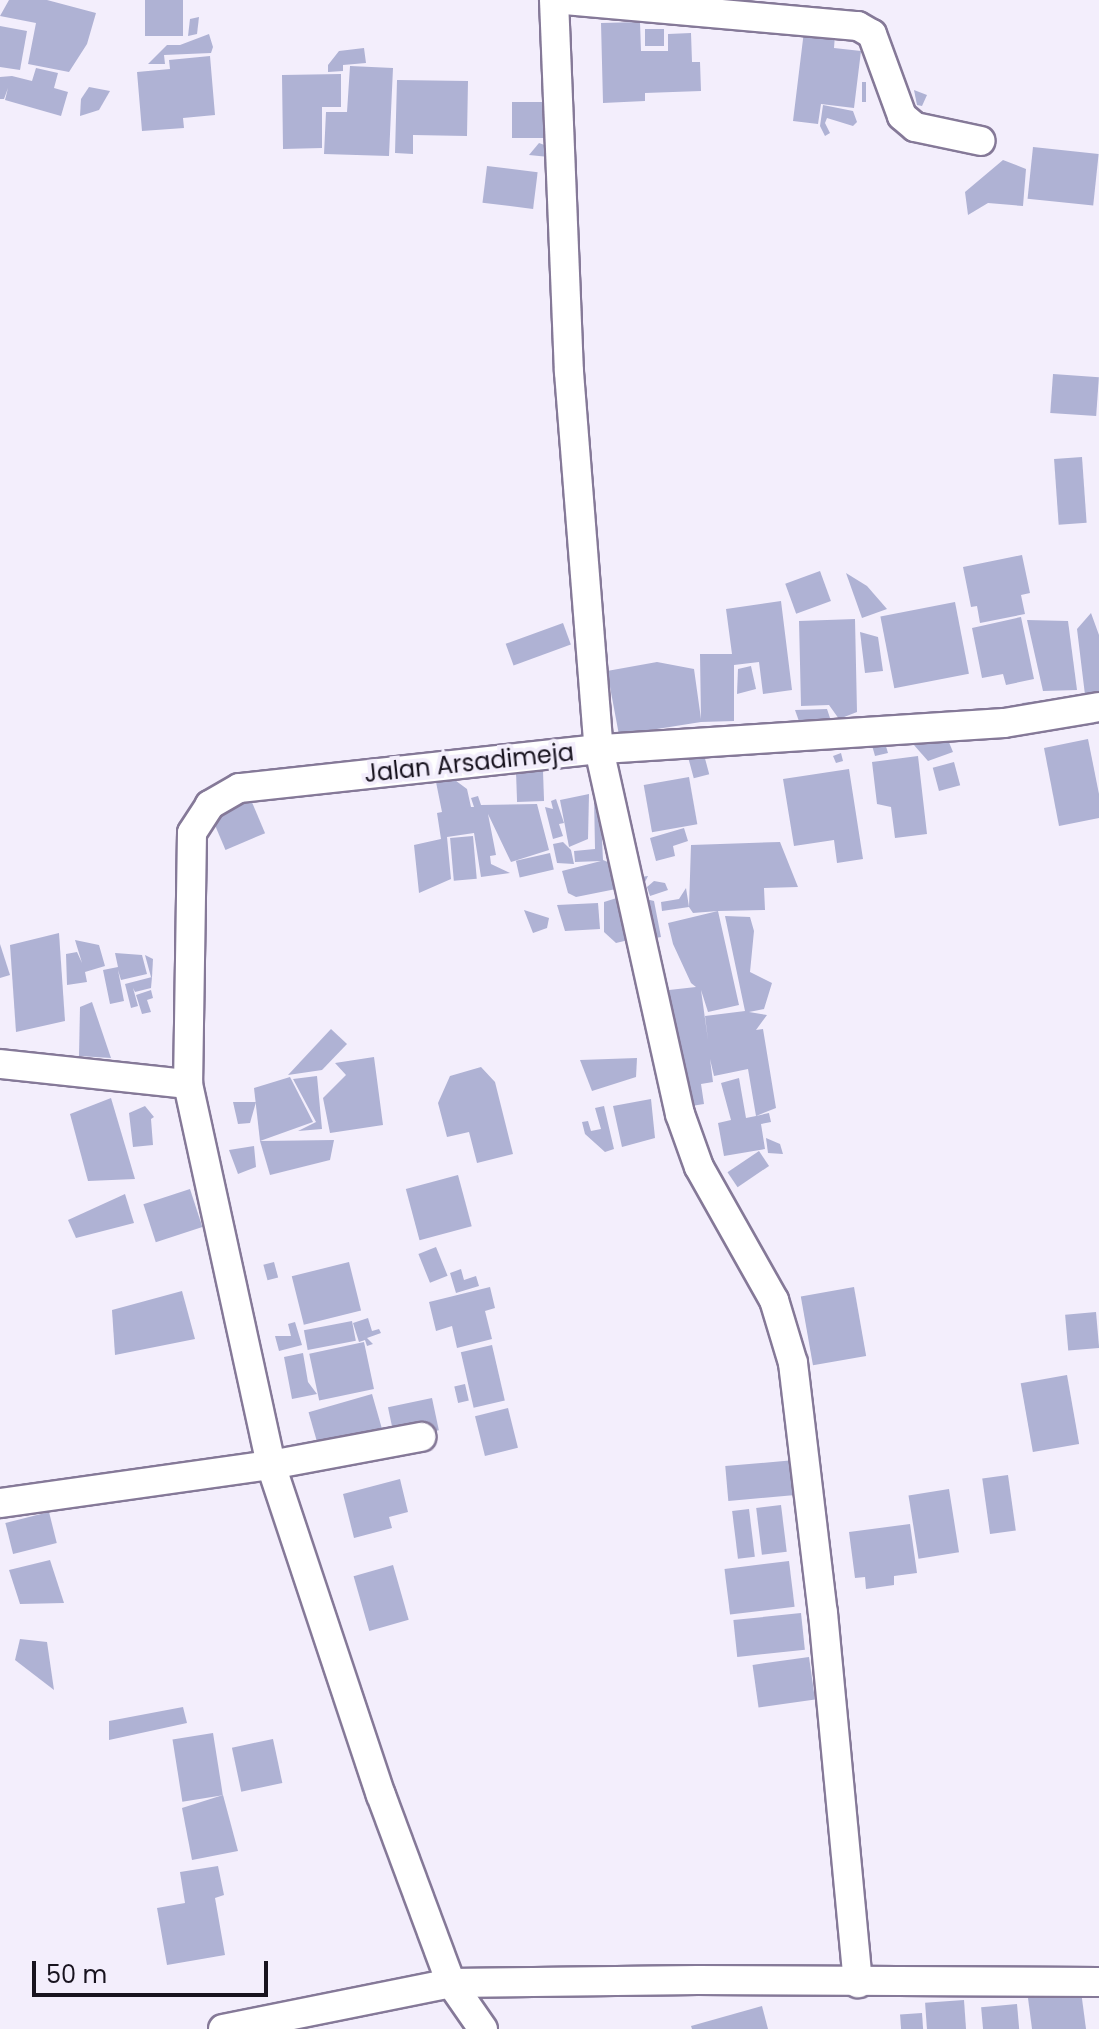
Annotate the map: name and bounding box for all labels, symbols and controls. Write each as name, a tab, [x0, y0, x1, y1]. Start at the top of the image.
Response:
street label: Jalan Arsadimeja	[363, 738, 575, 788]
scale bar	[36, 1945, 272, 1995]
text: 50 m	[46, 1958, 107, 1991]

